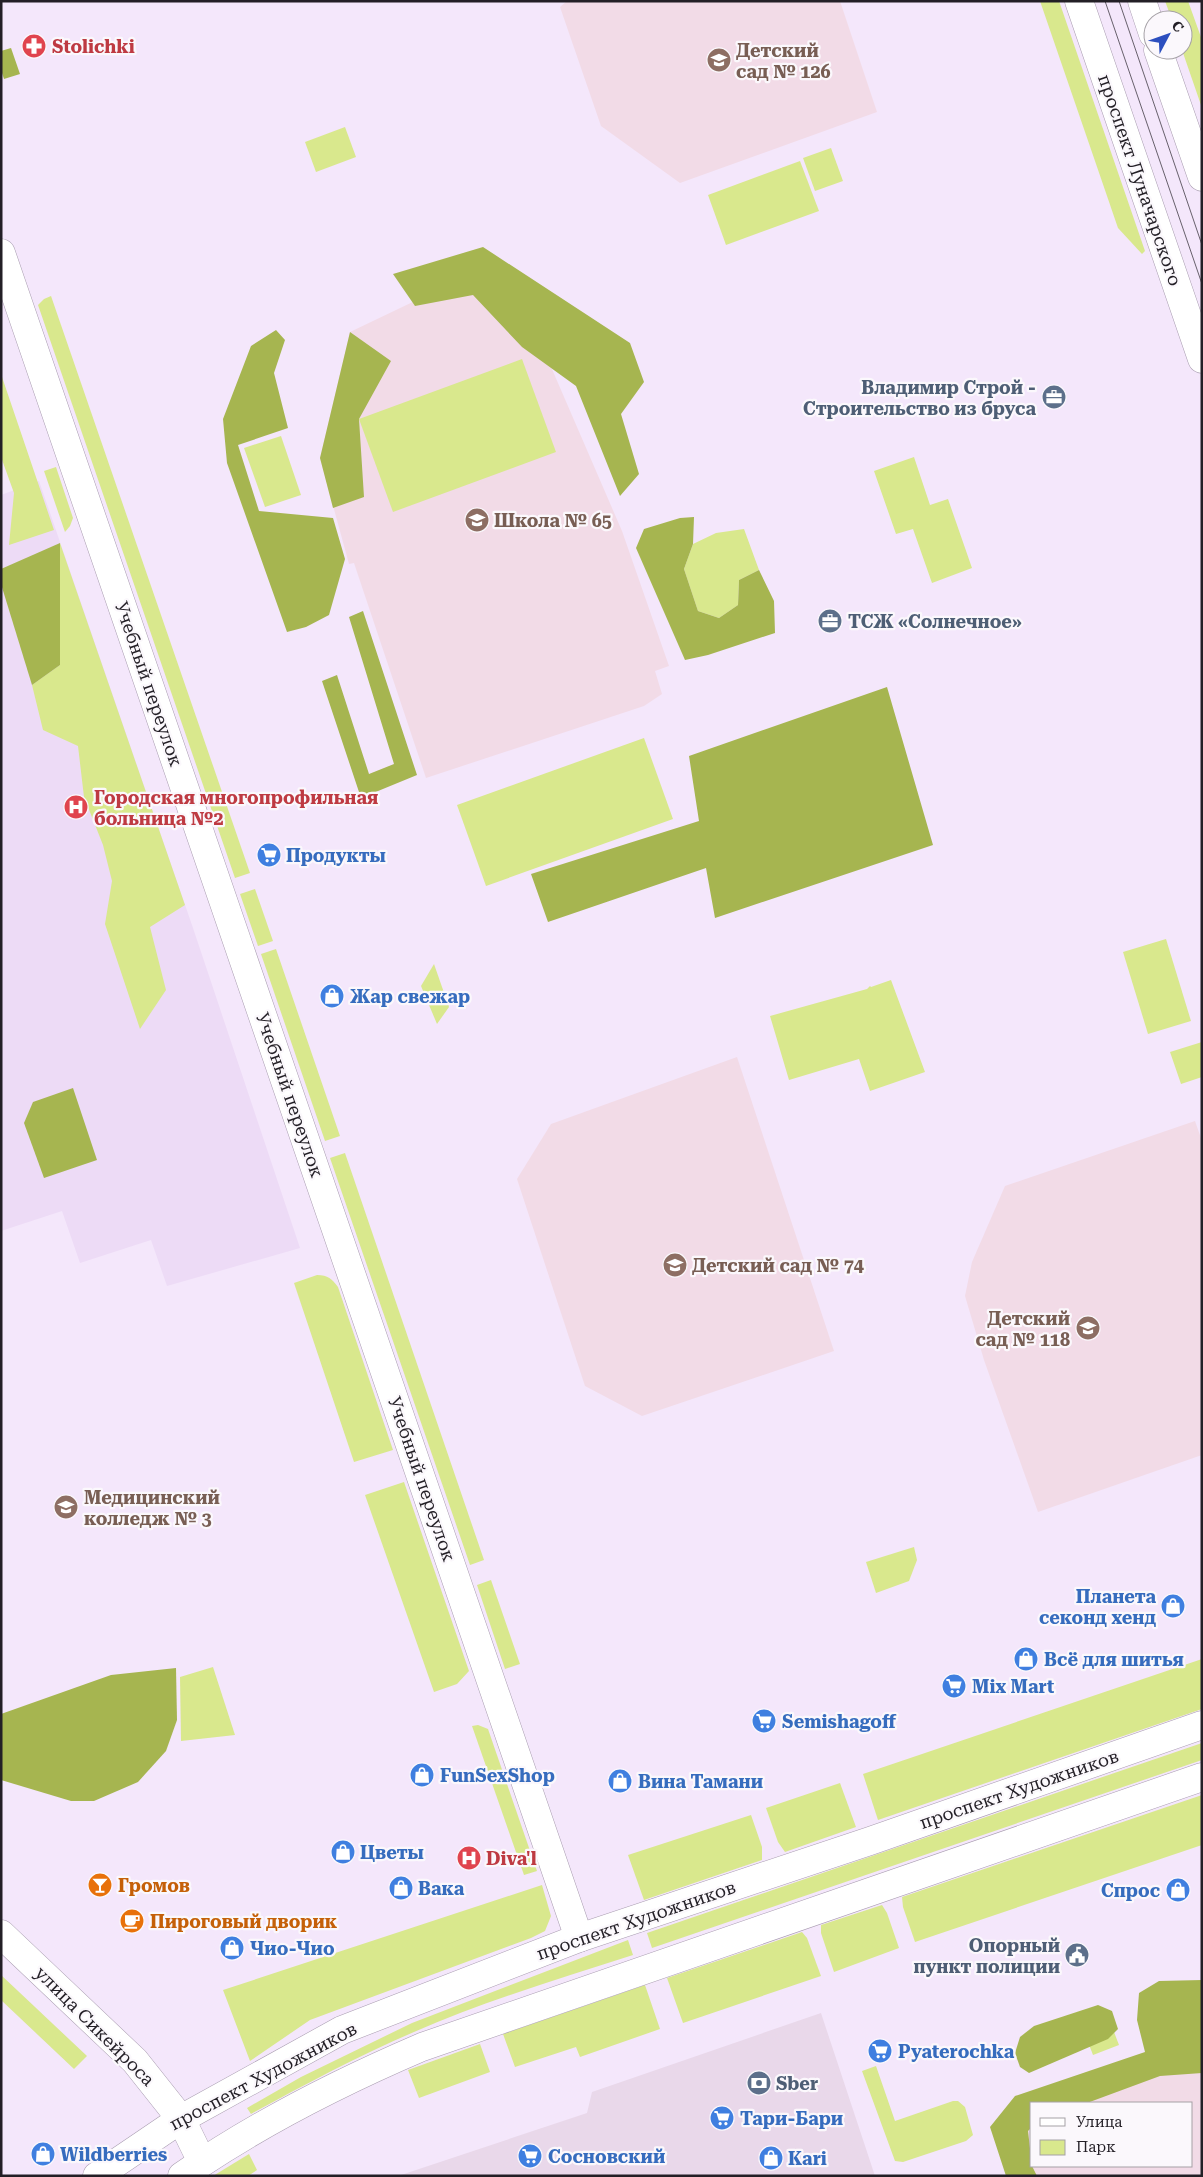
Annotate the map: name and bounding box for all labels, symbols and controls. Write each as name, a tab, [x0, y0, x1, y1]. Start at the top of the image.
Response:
north arrow	[1143, 10, 1193, 60]
text: С	[1169, 18, 1187, 36]
pharmacy icon: Stolichki	[21, 33, 47, 59]
place label: Stolichki	[52, 36, 135, 57]
place label: Детский сад № 126	[736, 40, 831, 82]
school or university icon: Детский сад № 126	[706, 47, 732, 73]
street label: проспект Луначарского	[1094, 72, 1186, 288]
place label: Владимир Строй - Строительство из бруса	[803, 377, 1036, 419]
office icon: Владимир Строй - Строительство из бруса	[1041, 384, 1067, 410]
school or university icon: Школа № 65	[464, 507, 490, 533]
place label: Школа № 65	[494, 510, 612, 531]
street label: Учебный переулок	[111, 599, 187, 769]
office icon: ТСЖ «Солнечное»	[817, 608, 843, 634]
place label: ТСЖ «Солнечное»	[848, 611, 1022, 632]
place label: Городская многопрофильная больница №2	[94, 787, 378, 829]
hospital icon: Городская многопрофильная больница №2	[63, 794, 89, 820]
supermarket icon: Продукты	[256, 842, 282, 868]
place label: Продукты	[286, 845, 386, 866]
shop icon: Жар свежар	[319, 983, 345, 1009]
place label: Жар свежар	[350, 986, 470, 1007]
street label: Учебный переулок	[252, 1010, 328, 1180]
school or university icon: Детский сад № 74	[662, 1252, 688, 1278]
place label: Детский сад № 74	[692, 1255, 864, 1276]
place label: Детский сад № 118	[975, 1308, 1070, 1350]
school or university icon: Детский сад № 118	[1075, 1315, 1101, 1341]
street label: Учебный переулок	[384, 1394, 460, 1564]
place label: Медицинский колледж № 3	[84, 1487, 220, 1529]
school or university icon: Медицинский колледж № 3	[53, 1494, 79, 1520]
place label: Планета секонд хенд	[1039, 1586, 1156, 1628]
shop icon: Планета секонд хенд	[1160, 1593, 1186, 1619]
shop icon: Всё для шитья	[1013, 1646, 1039, 1672]
place label: Всё для шитья	[1044, 1649, 1184, 1670]
supermarket icon: Mix Mart	[941, 1673, 967, 1699]
place label: Mix Mart	[972, 1676, 1054, 1697]
supermarket icon: Semishagoff	[751, 1708, 777, 1734]
place label: Semishagoff	[782, 1711, 897, 1732]
street label: проспект Художников	[917, 1745, 1121, 1833]
shop icon: FunSexShop	[409, 1762, 435, 1788]
place label: FunSexShop	[440, 1765, 555, 1786]
shop icon: Вина Тамани	[607, 1768, 633, 1794]
place label: Вина Тамани	[638, 1771, 763, 1792]
shop icon: Цветы	[330, 1839, 356, 1865]
place label: Цветы	[360, 1842, 424, 1863]
hospital icon: Diva'l	[456, 1845, 482, 1871]
place label: Diva'l	[486, 1848, 537, 1869]
bar icon: Громов	[87, 1872, 113, 1898]
place label: Громов	[118, 1875, 190, 1896]
shop icon: Вака	[388, 1875, 414, 1901]
street label: проспект Художников	[534, 1876, 738, 1964]
shop icon: Спрос	[1165, 1877, 1191, 1903]
place label: Вака	[418, 1878, 465, 1899]
place label: Спрос	[1101, 1880, 1160, 1901]
cafe icon: Пироговый дворик	[119, 1908, 145, 1934]
place label: Пироговый дворик	[150, 1911, 338, 1932]
shop icon: Чио-Чио	[219, 1935, 245, 1961]
place label: Опорный пункт полиции	[913, 1935, 1060, 1977]
place label: Чио-Чио	[250, 1938, 335, 1959]
public building icon: Опорный пункт полиции	[1064, 1942, 1090, 1968]
street label: улица Сикейроса	[31, 1962, 159, 2090]
street label: проспект Художников	[166, 2018, 360, 2134]
supermarket icon: Pyaterochka	[867, 2038, 893, 2064]
place label: Pyaterochka	[898, 2041, 1015, 2062]
bank icon: Sber	[746, 2070, 772, 2096]
place label: Sber	[776, 2073, 818, 2094]
legend	[1030, 2102, 1193, 2167]
supermarket icon: Тари-Бари	[709, 2105, 735, 2131]
place label: Тари-Бари	[740, 2108, 843, 2129]
text: Улица	[1076, 2113, 1122, 2131]
text: Парк	[1076, 2138, 1116, 2156]
shop icon: Wildberries	[30, 2141, 56, 2167]
supermarket icon: Сосновский	[517, 2143, 543, 2169]
place label: Wildberries	[60, 2144, 167, 2165]
shop icon: Kari	[758, 2145, 784, 2171]
place label: Сосновский	[548, 2146, 665, 2167]
place label: Kari	[788, 2148, 827, 2169]

